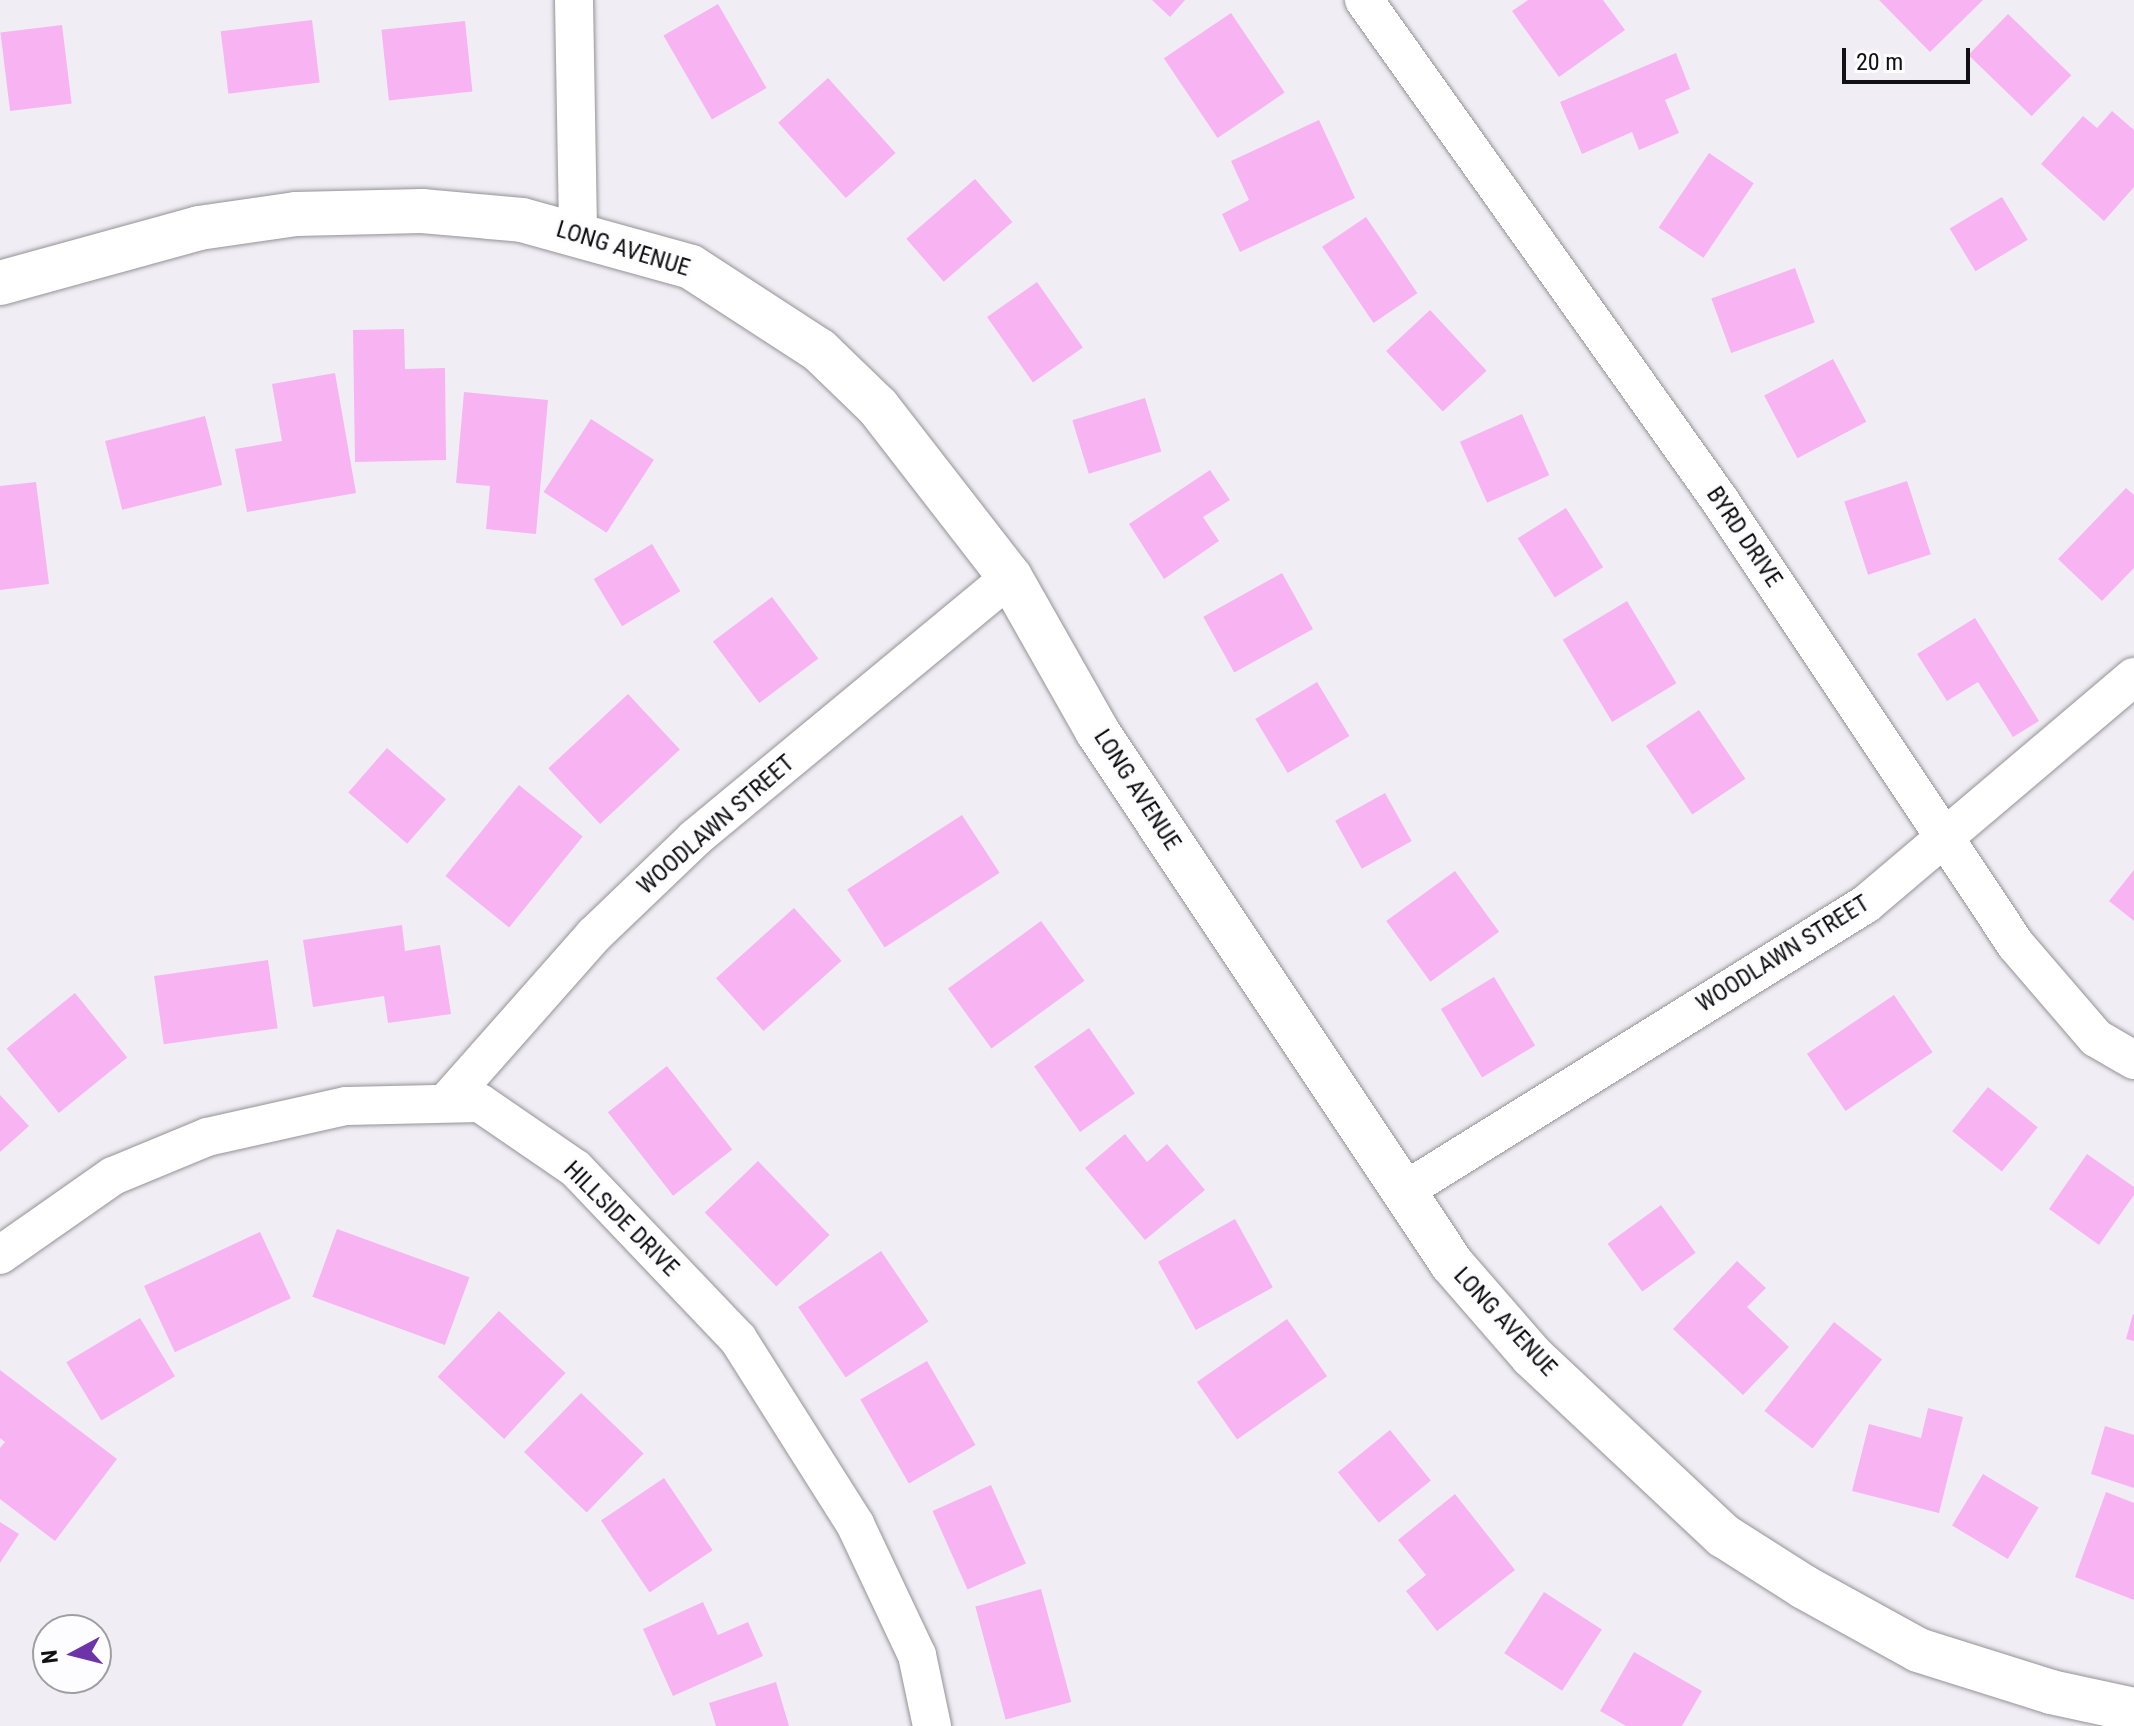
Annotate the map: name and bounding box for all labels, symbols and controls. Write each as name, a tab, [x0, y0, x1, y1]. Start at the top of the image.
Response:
scale bar	[1846, 32, 1974, 82]
text: 20 m	[1856, 48, 1903, 76]
street label: LONG AVENUE	[553, 215, 693, 283]
street label: BYRD DRIVE	[1700, 481, 1788, 593]
street label: LONG AVENUE	[1087, 724, 1187, 856]
street label: WOODLAWN STREET	[632, 749, 800, 901]
street label: WOODLAWN STREET	[1691, 889, 1875, 1019]
street label: HILLSIDE DRIVE	[557, 1155, 685, 1283]
street label: LONG AVENUE	[1447, 1262, 1563, 1382]
north arrow	[32, 1614, 112, 1694]
text: N	[36, 1649, 63, 1665]

